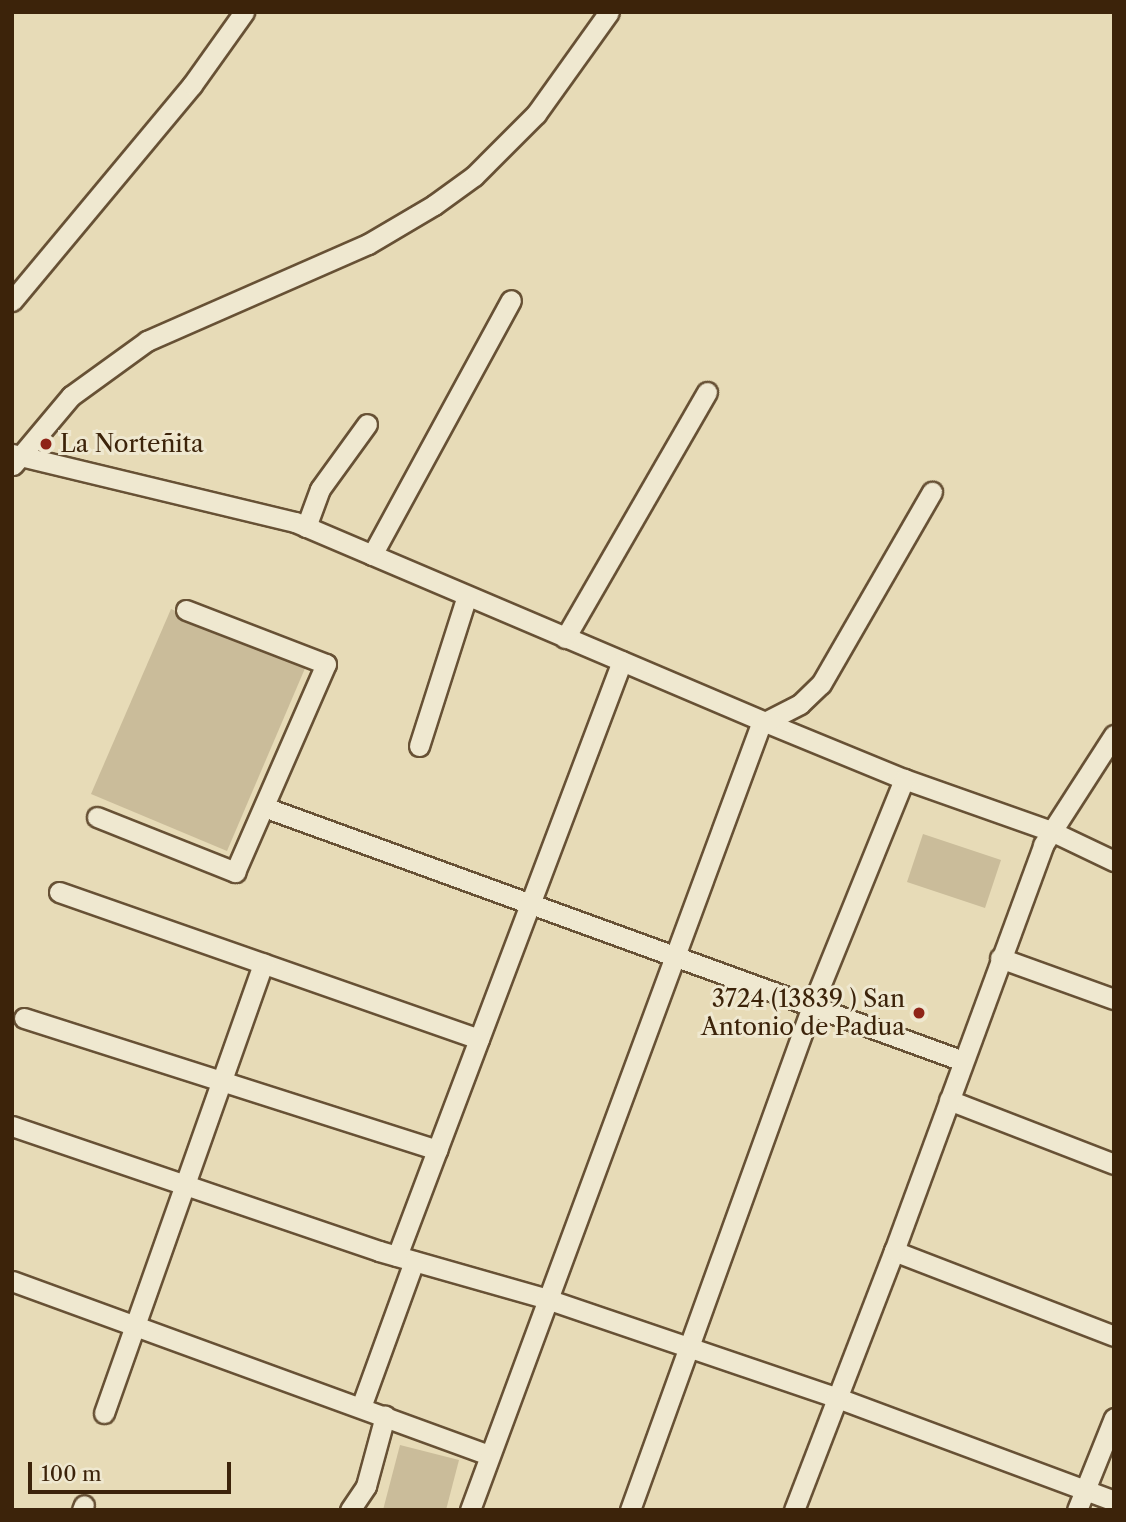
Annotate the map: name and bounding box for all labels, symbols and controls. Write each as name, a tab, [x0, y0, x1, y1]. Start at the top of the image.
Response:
place label: La Norteñita	[60, 430, 204, 458]
marker: La Norteñita	[38, 436, 54, 452]
place label: 3724 (13839 ) San Antonio de Padua	[701, 985, 905, 1041]
marker: 3724 (13839 ) San Antonio de Padua	[911, 1005, 927, 1021]
scale bar	[32, 1448, 234, 1492]
text: 100 m	[41, 1461, 102, 1486]

